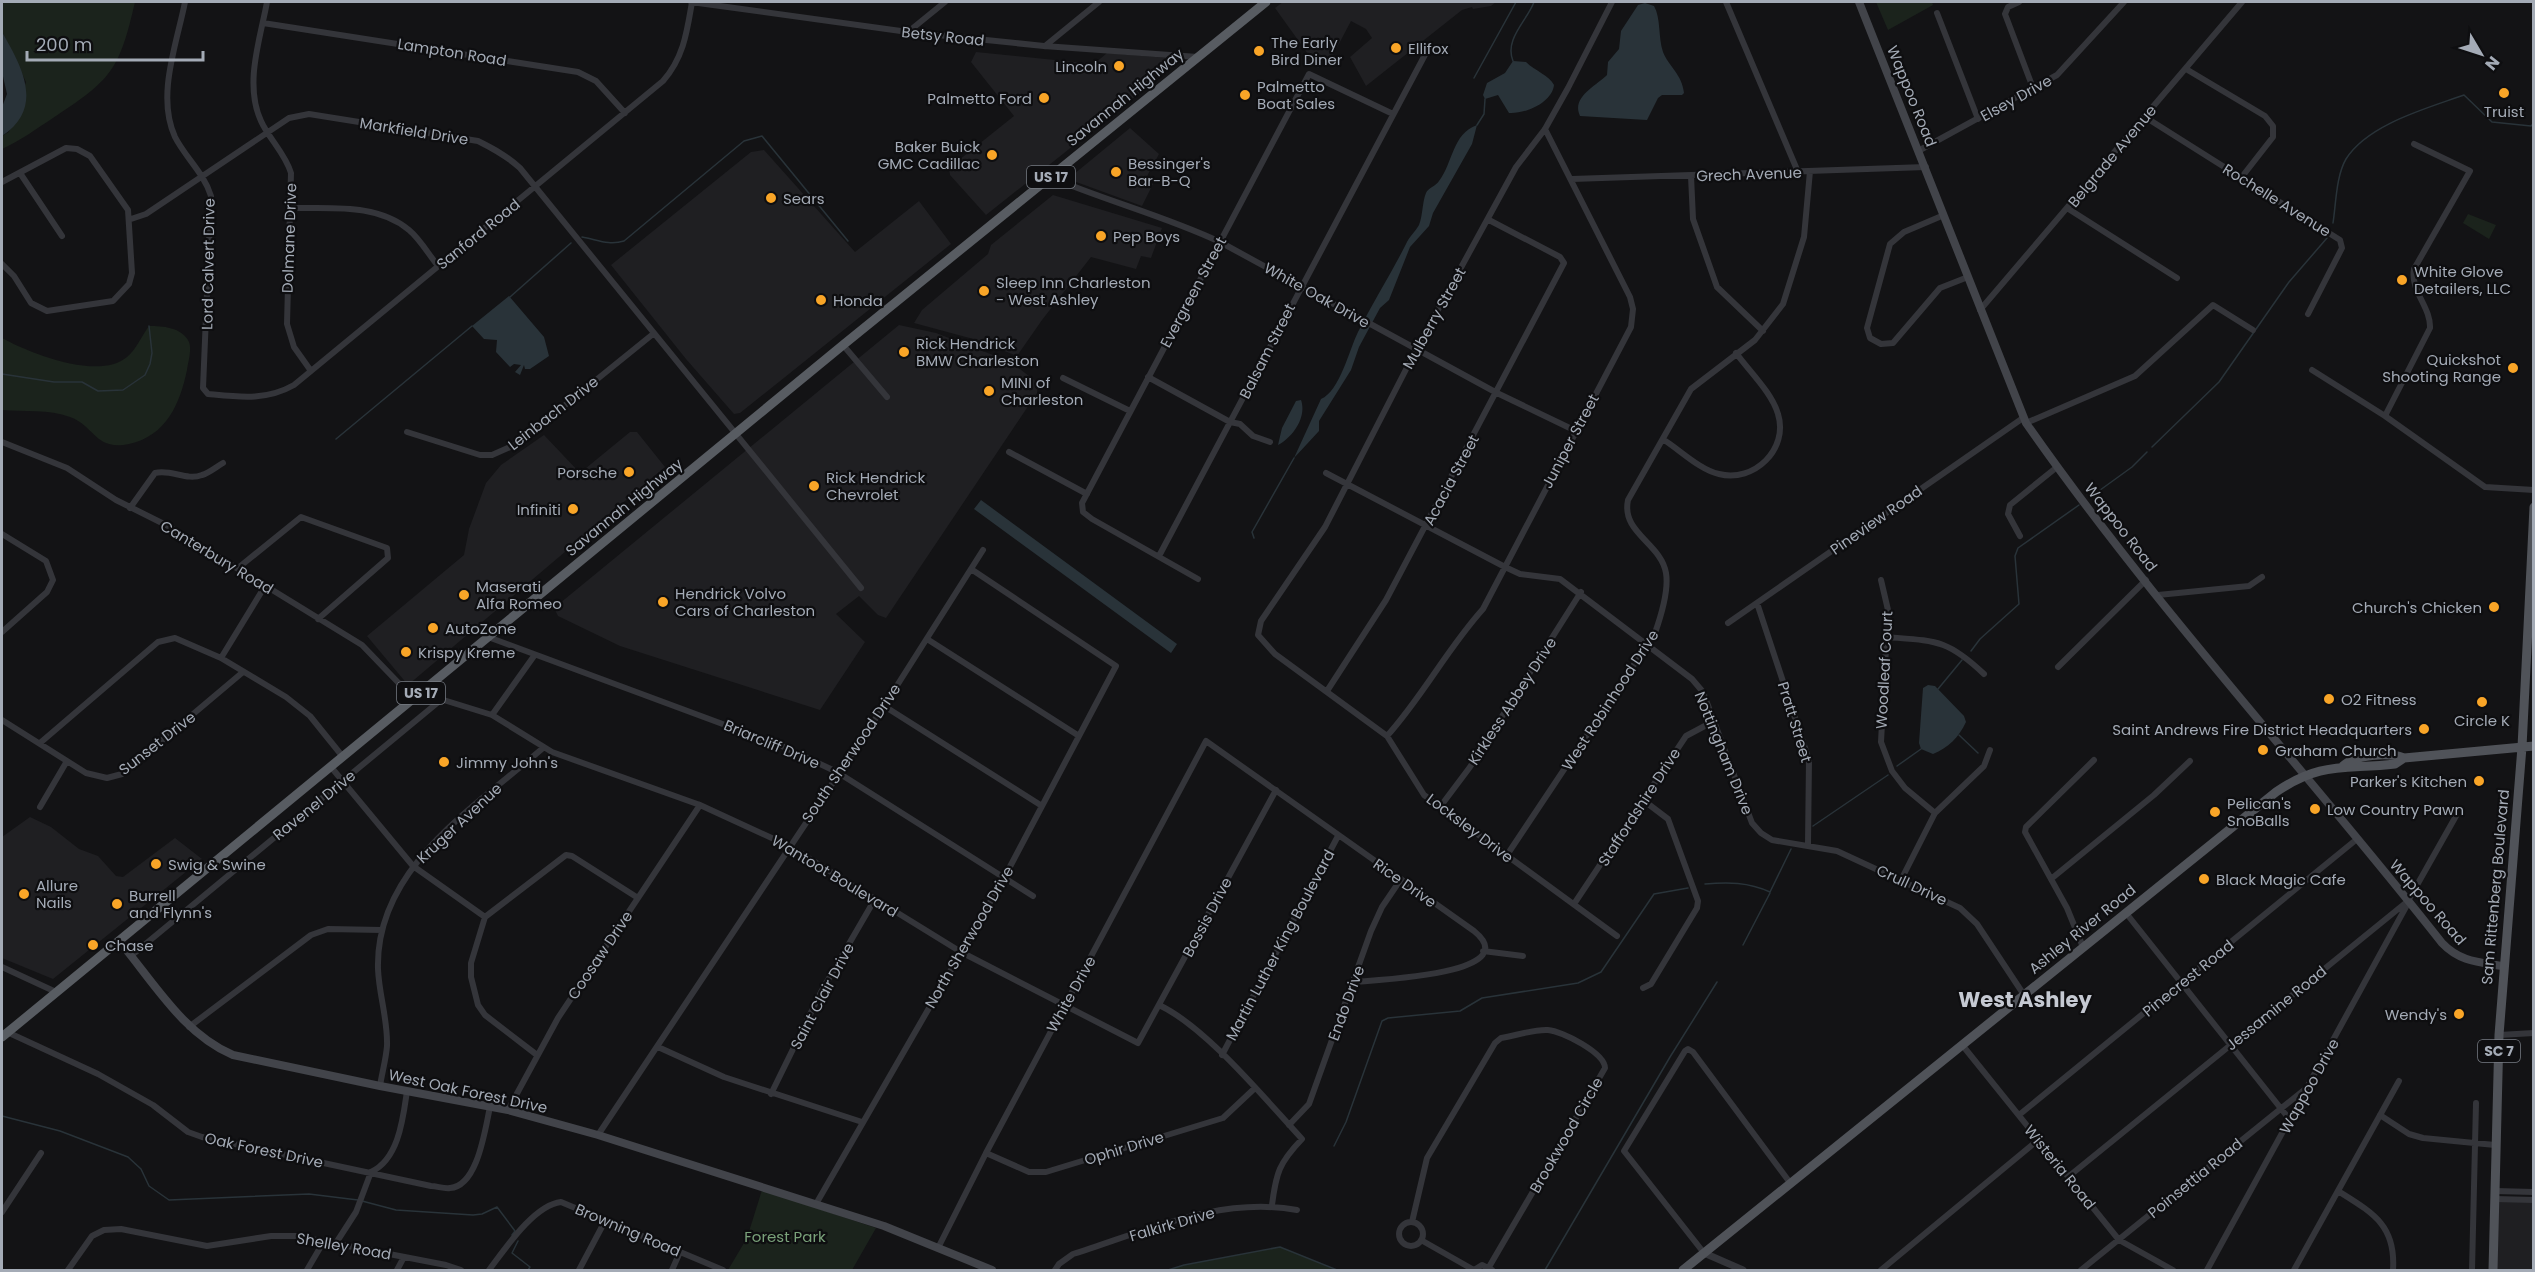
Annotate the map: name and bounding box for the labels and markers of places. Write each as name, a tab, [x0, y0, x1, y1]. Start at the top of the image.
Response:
place label: The Early Bird Diner	[1271, 32, 1343, 70]
place label: Ellifox	[1408, 38, 1449, 59]
marker: Ellifox	[1389, 41, 1403, 55]
marker: The Early Bird Diner	[1252, 44, 1266, 58]
place label: Lincoln	[1055, 56, 1107, 77]
marker: Lincoln	[1112, 59, 1126, 73]
place label: Palmetto Boat Sales	[1257, 76, 1335, 114]
marker: Truist	[2497, 86, 2511, 100]
place label: Palmetto Ford	[927, 88, 1032, 109]
marker: Palmetto Boat Sales	[1238, 88, 1252, 102]
marker: Palmetto Ford	[1037, 91, 1051, 105]
place label: Truist	[2484, 101, 2524, 122]
place label: Baker Buick GMC Cadillac	[878, 136, 980, 174]
marker: Baker Buick GMC Cadillac	[985, 148, 999, 162]
place label: Bessinger's Bar-B-Q	[1128, 153, 1211, 191]
marker: Bessinger's Bar-B-Q	[1109, 165, 1123, 179]
place label: Sears	[783, 188, 825, 209]
marker: Sears	[764, 191, 778, 205]
place label: Pep Boys	[1113, 226, 1180, 247]
marker: Pep Boys	[1094, 229, 1108, 243]
place label: White Glove Detailers, LLC	[2414, 261, 2511, 299]
place label: Sleep Inn Charleston - West Ashley	[996, 272, 1151, 310]
marker: White Glove Detailers, LLC	[2395, 273, 2409, 287]
marker: Sleep Inn Charleston - West Ashley	[977, 284, 991, 298]
place label: Honda	[833, 290, 883, 311]
marker: Honda	[814, 293, 828, 307]
place label: Rick Hendrick BMW Charleston	[916, 333, 1039, 371]
marker: Rick Hendrick BMW Charleston	[897, 345, 911, 359]
place label: Quickshot Shooting Range	[2382, 349, 2501, 387]
marker: Quickshot Shooting Range	[2506, 361, 2520, 375]
place label: MINI of Charleston	[1001, 372, 1083, 410]
marker: MINI of Charleston	[982, 384, 996, 398]
place label: Porsche	[557, 462, 617, 483]
marker: Porsche	[622, 465, 636, 479]
place label: Rick Hendrick Chevrolet	[826, 467, 925, 505]
marker: Rick Hendrick Chevrolet	[807, 479, 821, 493]
place label: Infiniti	[517, 499, 561, 520]
marker: Infiniti	[566, 502, 580, 516]
place label: Maserati Alfa Romeo	[476, 576, 562, 614]
place label: Hendrick Volvo Cars of Charleston	[675, 583, 815, 621]
marker: Maserati Alfa Romeo	[457, 588, 471, 602]
marker: Hendrick Volvo Cars of Charleston	[656, 595, 670, 609]
place label: Church's Chicken	[2352, 597, 2482, 618]
marker: Church's Chicken	[2487, 600, 2501, 614]
place label: AutoZone	[445, 618, 516, 639]
marker: AutoZone	[426, 621, 440, 635]
place label: Krispy Kreme	[418, 642, 515, 663]
marker: Krispy Kreme	[399, 645, 413, 659]
place label: O2 Fitness	[2341, 689, 2417, 710]
marker: O2 Fitness	[2322, 692, 2336, 706]
marker: Circle K	[2475, 695, 2489, 709]
place label: Circle K	[2454, 710, 2510, 731]
place label: Saint Andrews Fire District Headquarters	[2112, 719, 2412, 740]
marker: Saint Andrews Fire District Headquarters	[2417, 722, 2431, 736]
place label: Graham Church	[2275, 740, 2397, 761]
marker: Graham Church	[2256, 743, 2270, 757]
place label: Jimmy John's	[456, 752, 558, 773]
marker: Jimmy John's	[437, 755, 451, 769]
place label: Parker's Kitchen	[2350, 771, 2467, 792]
marker: Parker's Kitchen	[2472, 774, 2486, 788]
place label: Pelican's SnoBalls	[2227, 793, 2292, 831]
place label: Low Country Pawn	[2327, 799, 2464, 820]
marker: Low Country Pawn	[2308, 802, 2322, 816]
marker: Pelican's SnoBalls	[2208, 805, 2222, 819]
place label: Swig & Swine	[168, 854, 266, 875]
marker: Swig & Swine	[149, 857, 163, 871]
place label: Black Magic Cafe	[2216, 869, 2346, 890]
marker: Black Magic Cafe	[2197, 872, 2211, 886]
place label: Allure Nails	[36, 875, 78, 913]
place label: Burrell and Flynn's	[129, 885, 212, 923]
marker: Allure Nails	[17, 887, 31, 901]
marker: Burrell and Flynn's	[110, 897, 124, 911]
place label: Chase	[105, 935, 153, 956]
marker: Chase	[86, 938, 100, 952]
place label: Wendy's	[2385, 1004, 2447, 1025]
marker: Wendy's	[2452, 1007, 2466, 1021]

